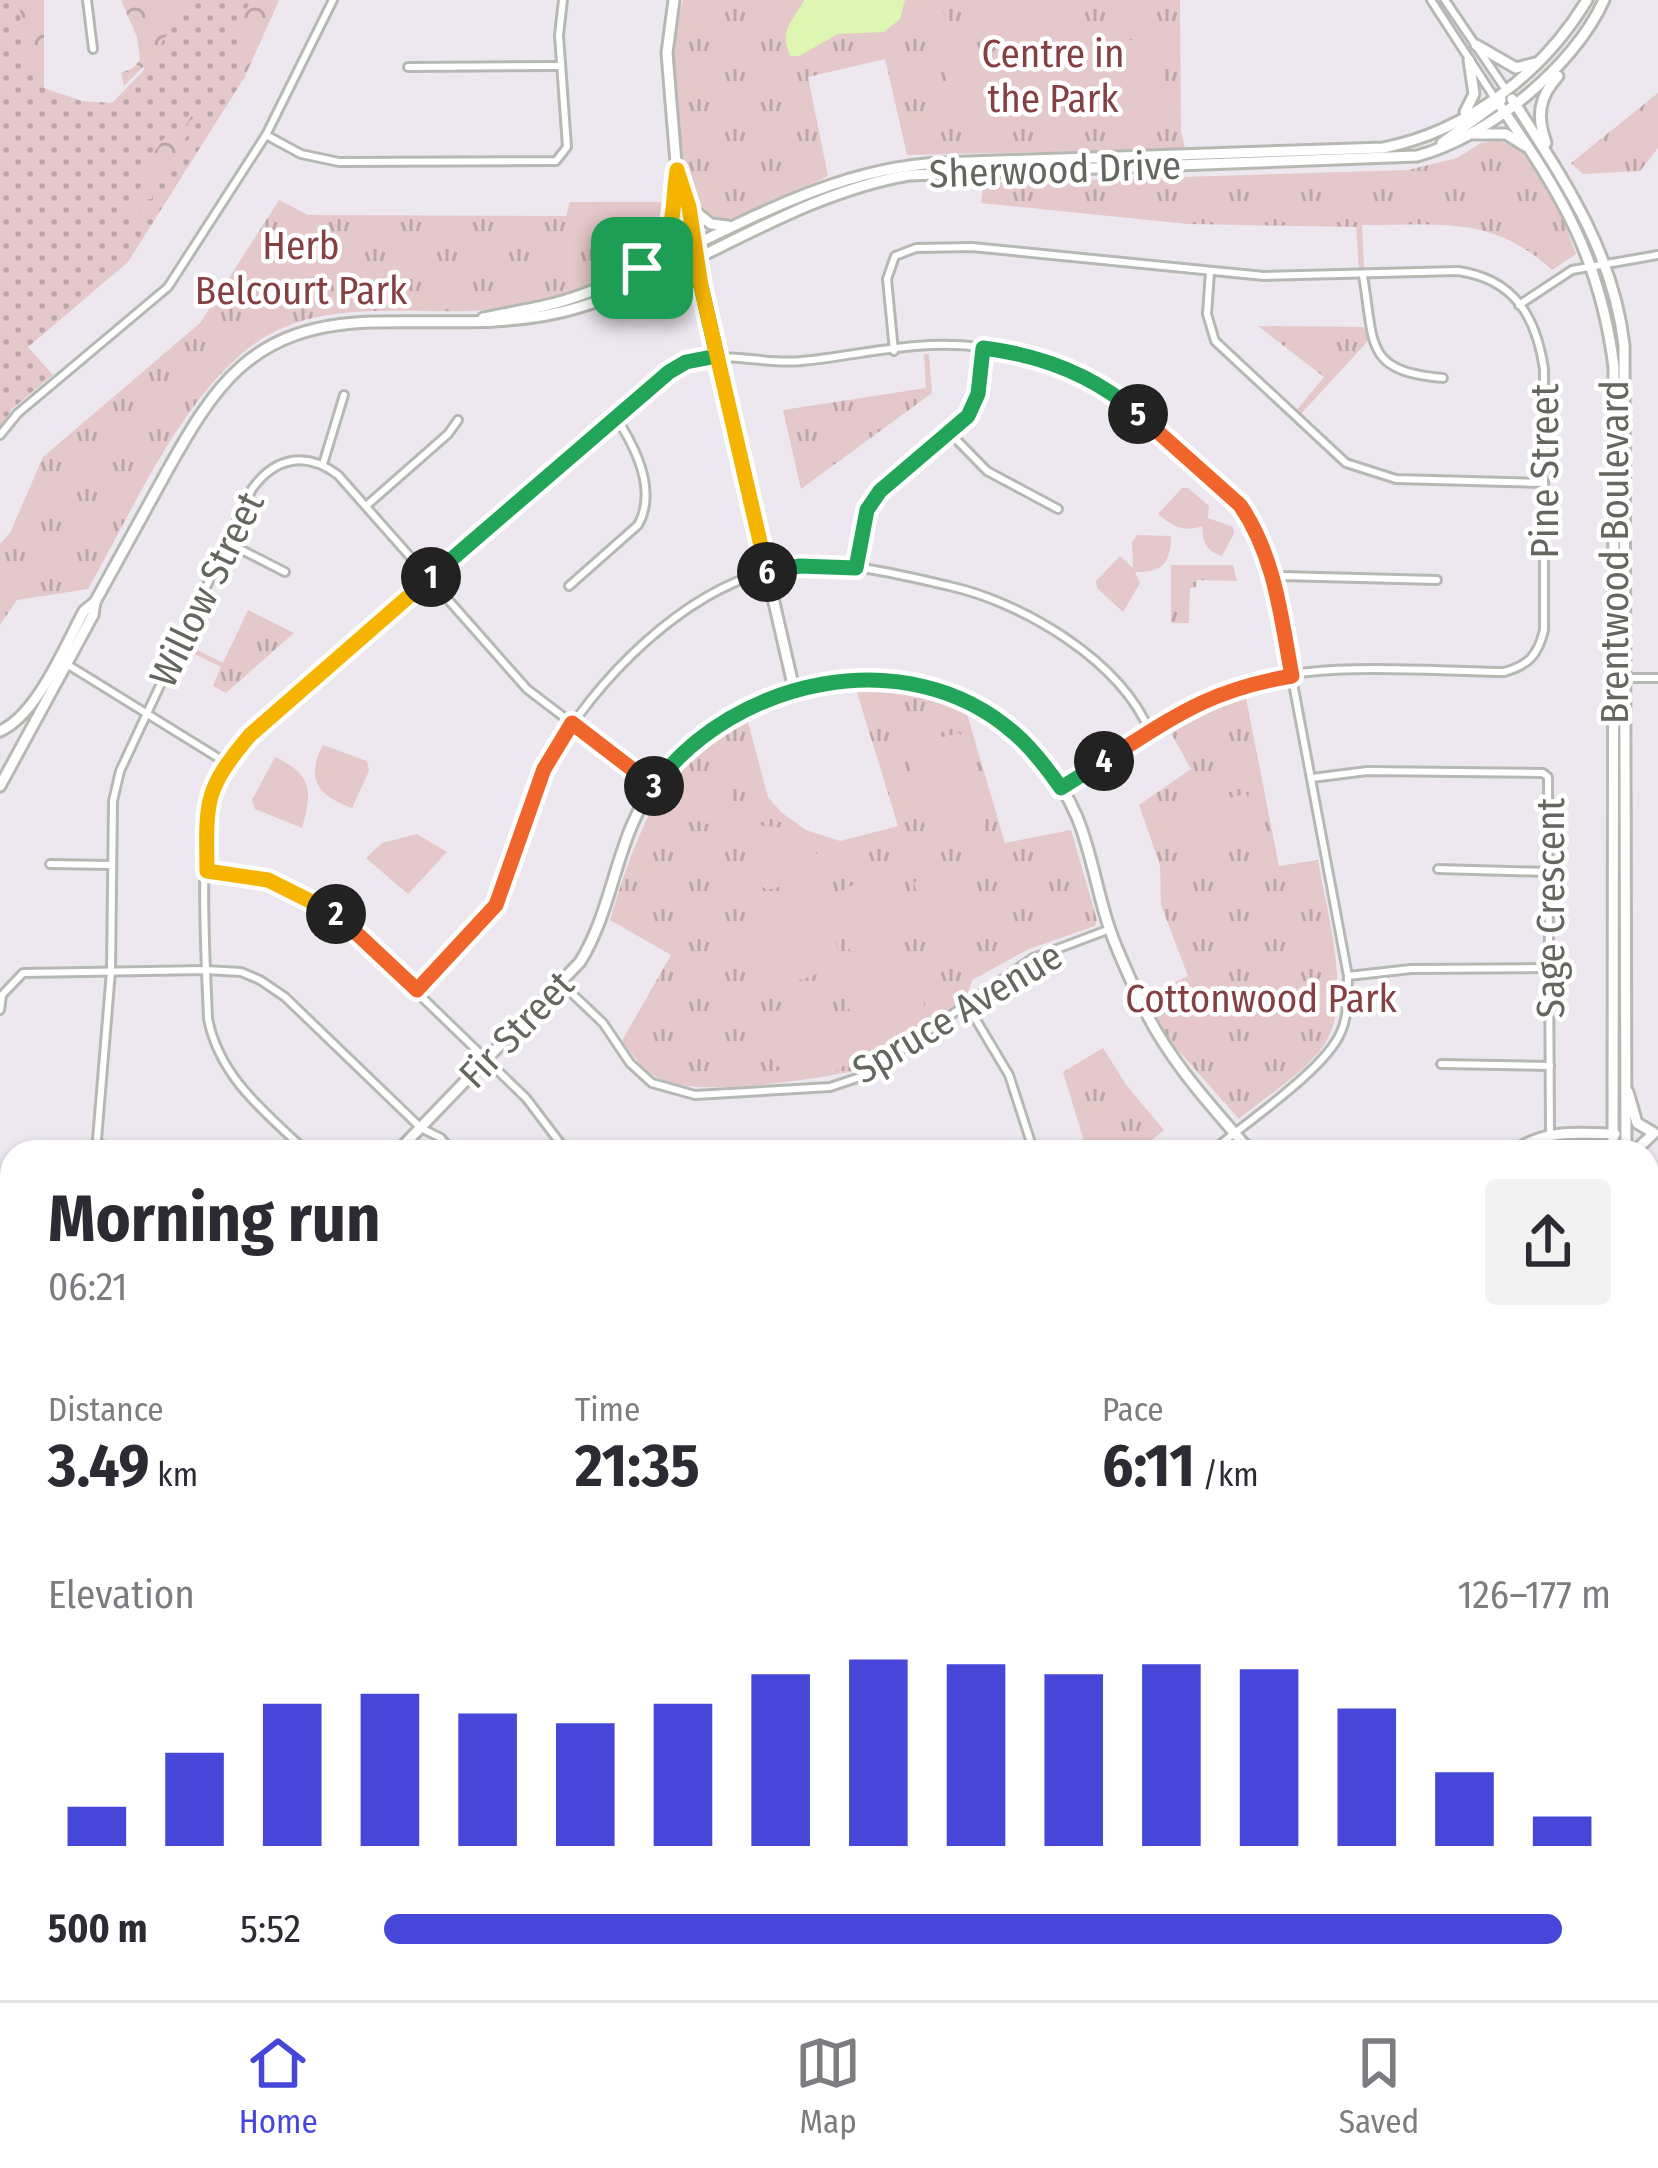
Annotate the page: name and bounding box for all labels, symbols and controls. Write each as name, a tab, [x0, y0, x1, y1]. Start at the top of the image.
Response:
park label: Centre in the Park	[982, 31, 1124, 122]
street label: Sherwood Drive	[928, 143, 1182, 197]
pin	[591, 217, 693, 319]
park label: Herb Belcourt Park	[195, 223, 408, 314]
icon: arrive	[609, 235, 675, 301]
street label: Brentwood Boulevard	[1592, 380, 1638, 724]
street label: Pine Street	[1522, 383, 1568, 559]
pin: 5	[1108, 384, 1168, 444]
text: 5	[1130, 394, 1146, 434]
street label: Willow Street	[140, 485, 274, 694]
pin: 6	[737, 542, 797, 602]
pin: 1	[401, 547, 461, 607]
text: 6	[758, 552, 776, 592]
text: 1	[424, 557, 438, 597]
pin: 4	[1074, 731, 1134, 791]
text: 4	[1096, 741, 1112, 781]
pin: 3	[624, 756, 684, 816]
text: 3	[646, 766, 662, 806]
street label: Sage Crescent	[1528, 798, 1574, 1018]
pin: 2	[306, 884, 366, 944]
text: 2	[328, 894, 344, 934]
street label: Spruce Avenue	[845, 932, 1070, 1093]
street label: Fir Street	[450, 962, 584, 1098]
park label: Cottonwood Park	[1125, 976, 1398, 1022]
text: Morning run	[48, 1179, 381, 1258]
button: share	[1485, 1179, 1611, 1305]
text: 06:21	[48, 1264, 127, 1310]
text: Distance	[48, 1390, 164, 1430]
text: Time	[575, 1390, 640, 1430]
text: Pace	[1102, 1390, 1164, 1430]
text: 3.49	[48, 1430, 150, 1502]
text: 21:35	[575, 1430, 700, 1502]
text: 6:11	[1102, 1430, 1195, 1502]
text: km	[150, 1455, 198, 1495]
text: /km	[1195, 1455, 1259, 1495]
text: Elevation	[48, 1572, 195, 1618]
text: 126–177 m	[1457, 1572, 1611, 1618]
text: 500 m	[48, 1906, 148, 1952]
text: 5:52	[240, 1906, 301, 1952]
tab: Home	[239, 2030, 318, 2142]
tab: Map	[795, 2030, 861, 2142]
tab: Saved	[1339, 2030, 1419, 2142]

